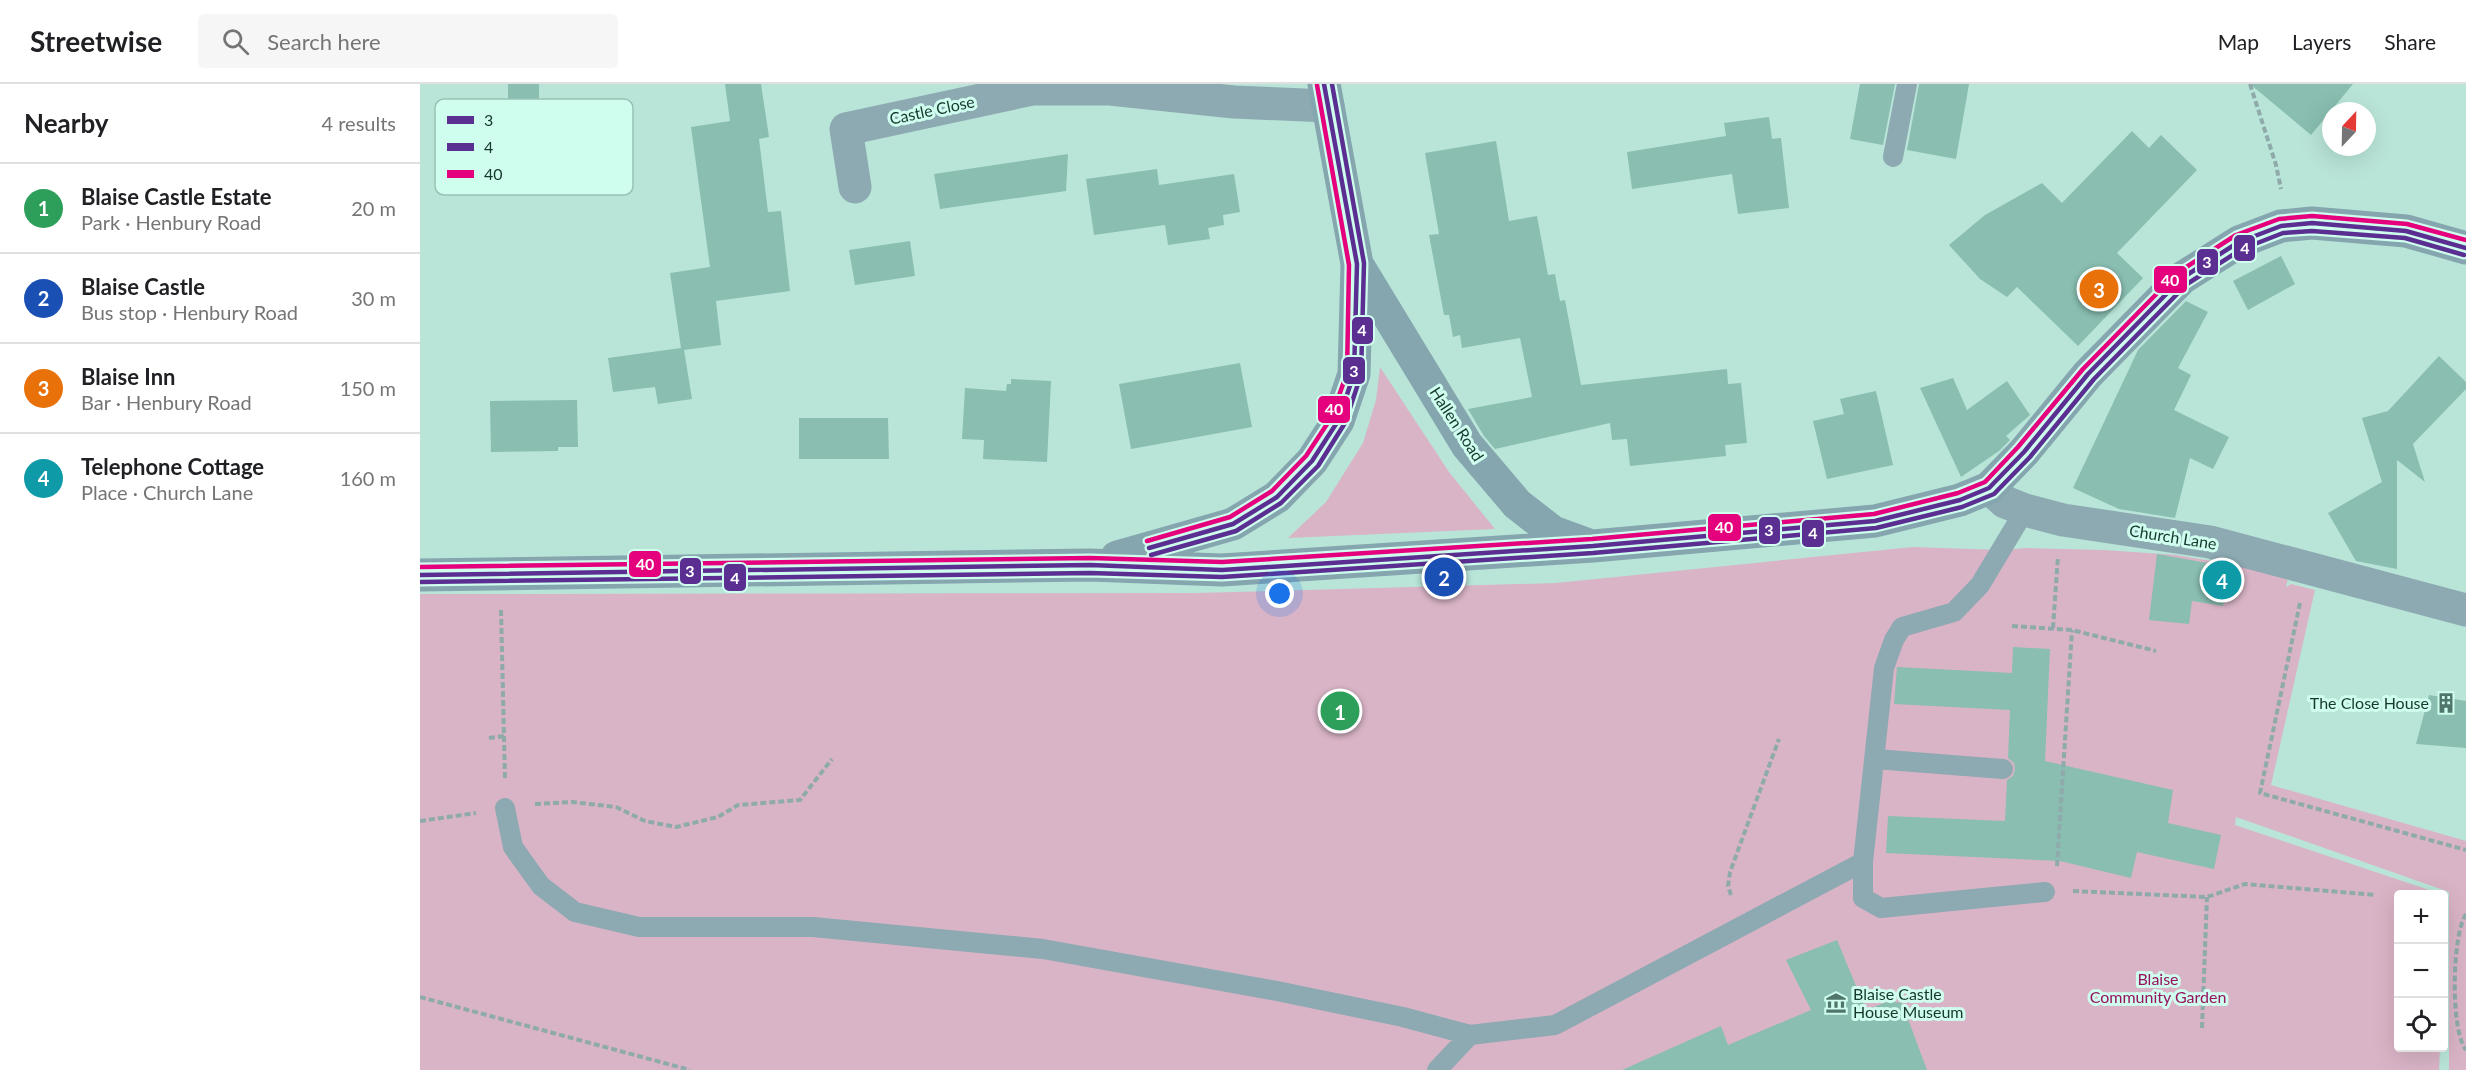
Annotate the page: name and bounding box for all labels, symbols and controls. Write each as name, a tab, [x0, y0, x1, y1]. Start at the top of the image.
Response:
search box	[198, 14, 618, 68]
text: Streetwise	[30, 24, 162, 58]
icon: search	[219, 25, 252, 58]
text: Search here	[267, 28, 381, 55]
text: Map	[2218, 29, 2259, 54]
text: Layers	[2292, 29, 2351, 54]
text: Share	[2384, 29, 2436, 54]
street label: Castle Close	[888, 91, 976, 128]
legend	[435, 99, 633, 195]
north arrow	[2322, 102, 2376, 156]
text: Nearby	[24, 107, 109, 139]
text: 3	[484, 110, 493, 129]
text: 4 results	[321, 111, 396, 135]
text: 4	[484, 137, 493, 156]
text: 40	[484, 164, 503, 183]
text: Blaise Castle Estate	[81, 183, 272, 210]
text: 1	[38, 196, 49, 220]
text: 20 m	[351, 196, 396, 220]
text: Park · Henbury Road	[81, 210, 261, 234]
line badge: 4	[2233, 234, 2256, 262]
text: 4	[2240, 238, 2250, 257]
line badge: 3	[2196, 248, 2219, 276]
text: 3	[2202, 252, 2212, 271]
line badge: 40	[2153, 265, 2188, 294]
pin: 3	[2080, 266, 2118, 312]
text: 40	[2161, 270, 2179, 289]
text: Blaise Castle	[81, 273, 205, 300]
text: 2	[38, 286, 49, 310]
text: 30 m	[351, 286, 396, 310]
text: Bus stop · Henbury Road	[81, 300, 298, 324]
line badge: 4	[1351, 316, 1374, 345]
text: 4	[1357, 320, 1367, 339]
line badge: 3	[1342, 356, 1366, 385]
text: 3	[1349, 361, 1359, 380]
text: Blaise Inn	[81, 363, 175, 390]
text: 3	[38, 376, 49, 400]
text: 150 m	[340, 376, 396, 400]
street label: Hallen Road	[1426, 383, 1488, 464]
text: Bar · Henbury Road	[81, 390, 252, 414]
line badge: 40	[1317, 395, 1351, 424]
text: 40	[1325, 399, 1343, 418]
text: Telephone Cottage	[81, 453, 264, 480]
text: 4	[38, 466, 49, 490]
text: 160 m	[340, 466, 396, 490]
text: Place · Church Lane	[81, 480, 253, 504]
line badge: 40	[1707, 513, 1742, 542]
line badge: 3	[1758, 516, 1781, 545]
text: 40	[1715, 517, 1733, 536]
line badge: 4	[1801, 519, 1825, 548]
text: 3	[1764, 520, 1774, 539]
street label: Church Lane	[2128, 520, 2218, 553]
text: 4	[1808, 523, 1818, 542]
line badge: 40	[628, 550, 662, 578]
text: 40	[636, 554, 654, 573]
pin: 2	[1424, 554, 1464, 600]
line badge: 3	[679, 557, 702, 585]
pin: 4	[2202, 558, 2242, 602]
text: 3	[685, 561, 695, 580]
line badge: 4	[723, 563, 747, 592]
text: 4	[730, 568, 740, 587]
your location	[1265, 579, 1294, 608]
pin: 1	[1320, 688, 1360, 734]
building icon: The Close House	[2434, 691, 2458, 715]
place label: The Close House	[2310, 693, 2429, 712]
map controls	[2394, 890, 2448, 1052]
button: +	[2394, 890, 2448, 944]
button: −	[2394, 944, 2448, 998]
park label: Blaise Community Garden	[2090, 969, 2226, 1006]
place label: Blaise Castle House Museum	[1853, 984, 1964, 1021]
museum icon: Blaise Castle House Museum	[1824, 991, 1848, 1015]
button: locate	[2394, 998, 2448, 1052]

